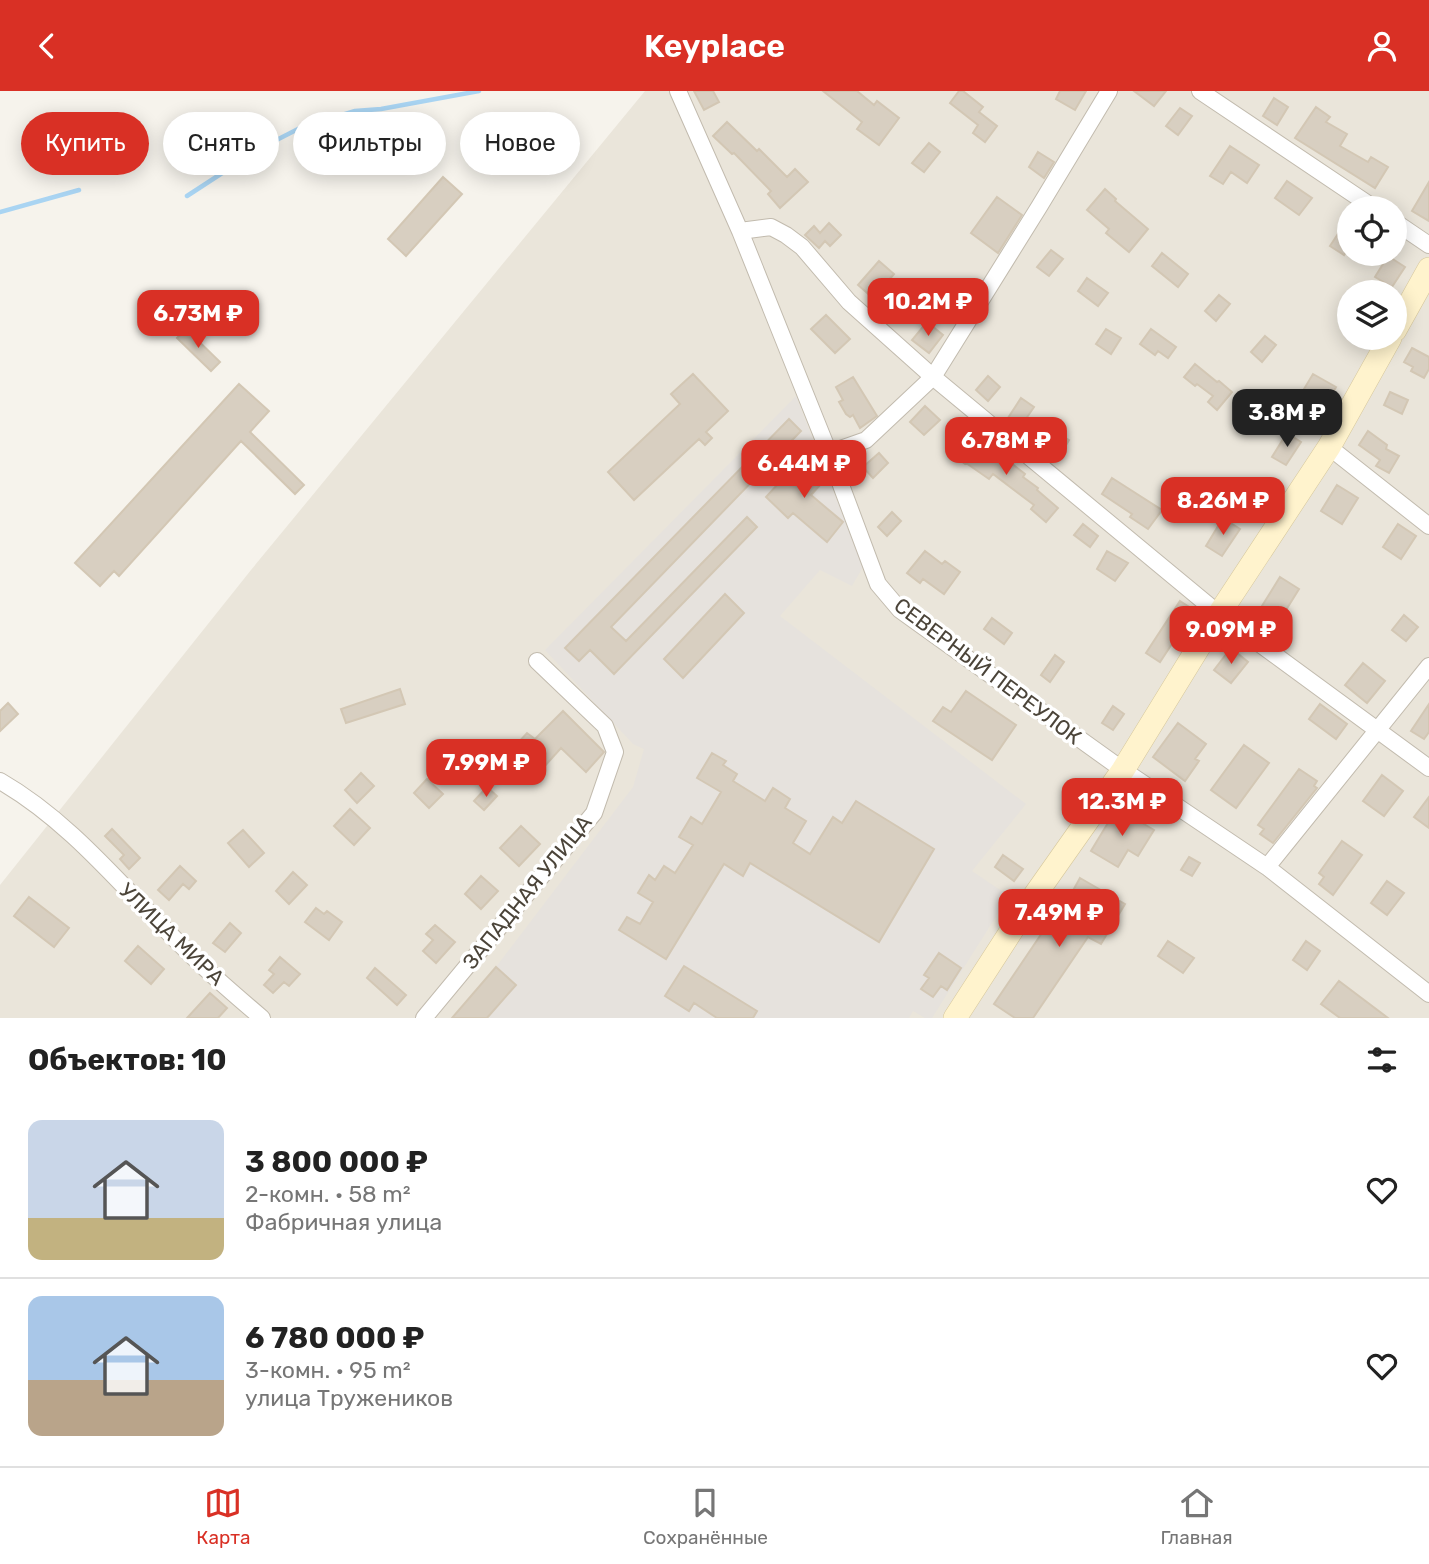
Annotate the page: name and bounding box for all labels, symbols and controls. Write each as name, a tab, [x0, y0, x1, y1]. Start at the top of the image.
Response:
icon: back	[28, 27, 66, 65]
text: Keyplace	[644, 27, 785, 65]
icon: person	[1363, 27, 1401, 65]
chip: Купить	[21, 112, 149, 175]
chip: Снять	[163, 112, 279, 175]
chip: Фильтры	[293, 112, 446, 175]
chip: Новое	[460, 112, 580, 175]
map controls	[1337, 196, 1407, 350]
button: locate	[1337, 196, 1407, 266]
pin: 10.2M ₽	[863, 279, 993, 338]
button: layers	[1337, 280, 1407, 350]
text: 10.2M ₽	[884, 287, 972, 315]
pin: 6.73M ₽	[133, 291, 263, 350]
text: 6.73M ₽	[153, 299, 243, 327]
pin: 3.8M ₽	[1230, 389, 1344, 449]
text: 3.8M ₽	[1248, 398, 1326, 426]
pin: 6.78M ₽	[941, 417, 1071, 477]
text: 6.78M ₽	[961, 426, 1051, 454]
pin: 6.44M ₽	[739, 441, 869, 500]
text: 6.44M ₽	[757, 449, 851, 477]
pin: 8.26M ₽	[1158, 477, 1288, 537]
text: 8.26M ₽	[1177, 486, 1269, 514]
street label: СЕВЕРНЫЙ ПЕРЕУЛОК	[889, 592, 1087, 750]
pin: 9.09M ₽	[1166, 607, 1296, 666]
text: 9.09M ₽	[1186, 615, 1276, 643]
pin: 7.99M ₽	[421, 739, 551, 799]
text: 7.99M ₽	[442, 748, 530, 776]
pin: 12.3M ₽	[1057, 779, 1187, 838]
text: 12.3M ₽	[1078, 787, 1166, 815]
street label: ЗАПАДНАЯ УЛИЦА	[457, 810, 597, 974]
street label: УЛИЦА МИРА	[114, 878, 230, 990]
pin: 7.49M ₽	[994, 889, 1124, 949]
text: 7.49M ₽	[1014, 898, 1104, 926]
icon: filters	[1363, 1041, 1401, 1079]
text: Объектов: 10	[28, 1042, 227, 1078]
text: 3 800 000 ₽	[245, 1144, 428, 1180]
icon: home	[84, 1148, 168, 1232]
icon: heart	[1363, 1171, 1401, 1209]
text: 2-комн. · 58 m²	[245, 1180, 411, 1208]
text: Фабричная улица	[245, 1208, 442, 1236]
text: 6 780 000 ₽	[245, 1320, 424, 1356]
icon: home	[84, 1324, 168, 1408]
icon: heart	[1363, 1347, 1401, 1385]
text: 3-комн. · 95 m²	[245, 1356, 411, 1384]
text: улица Тружеников	[245, 1384, 453, 1412]
tab: Карта	[196, 1484, 250, 1549]
tab: Сохранённые	[643, 1484, 768, 1549]
tab: Главная	[1160, 1484, 1233, 1549]

